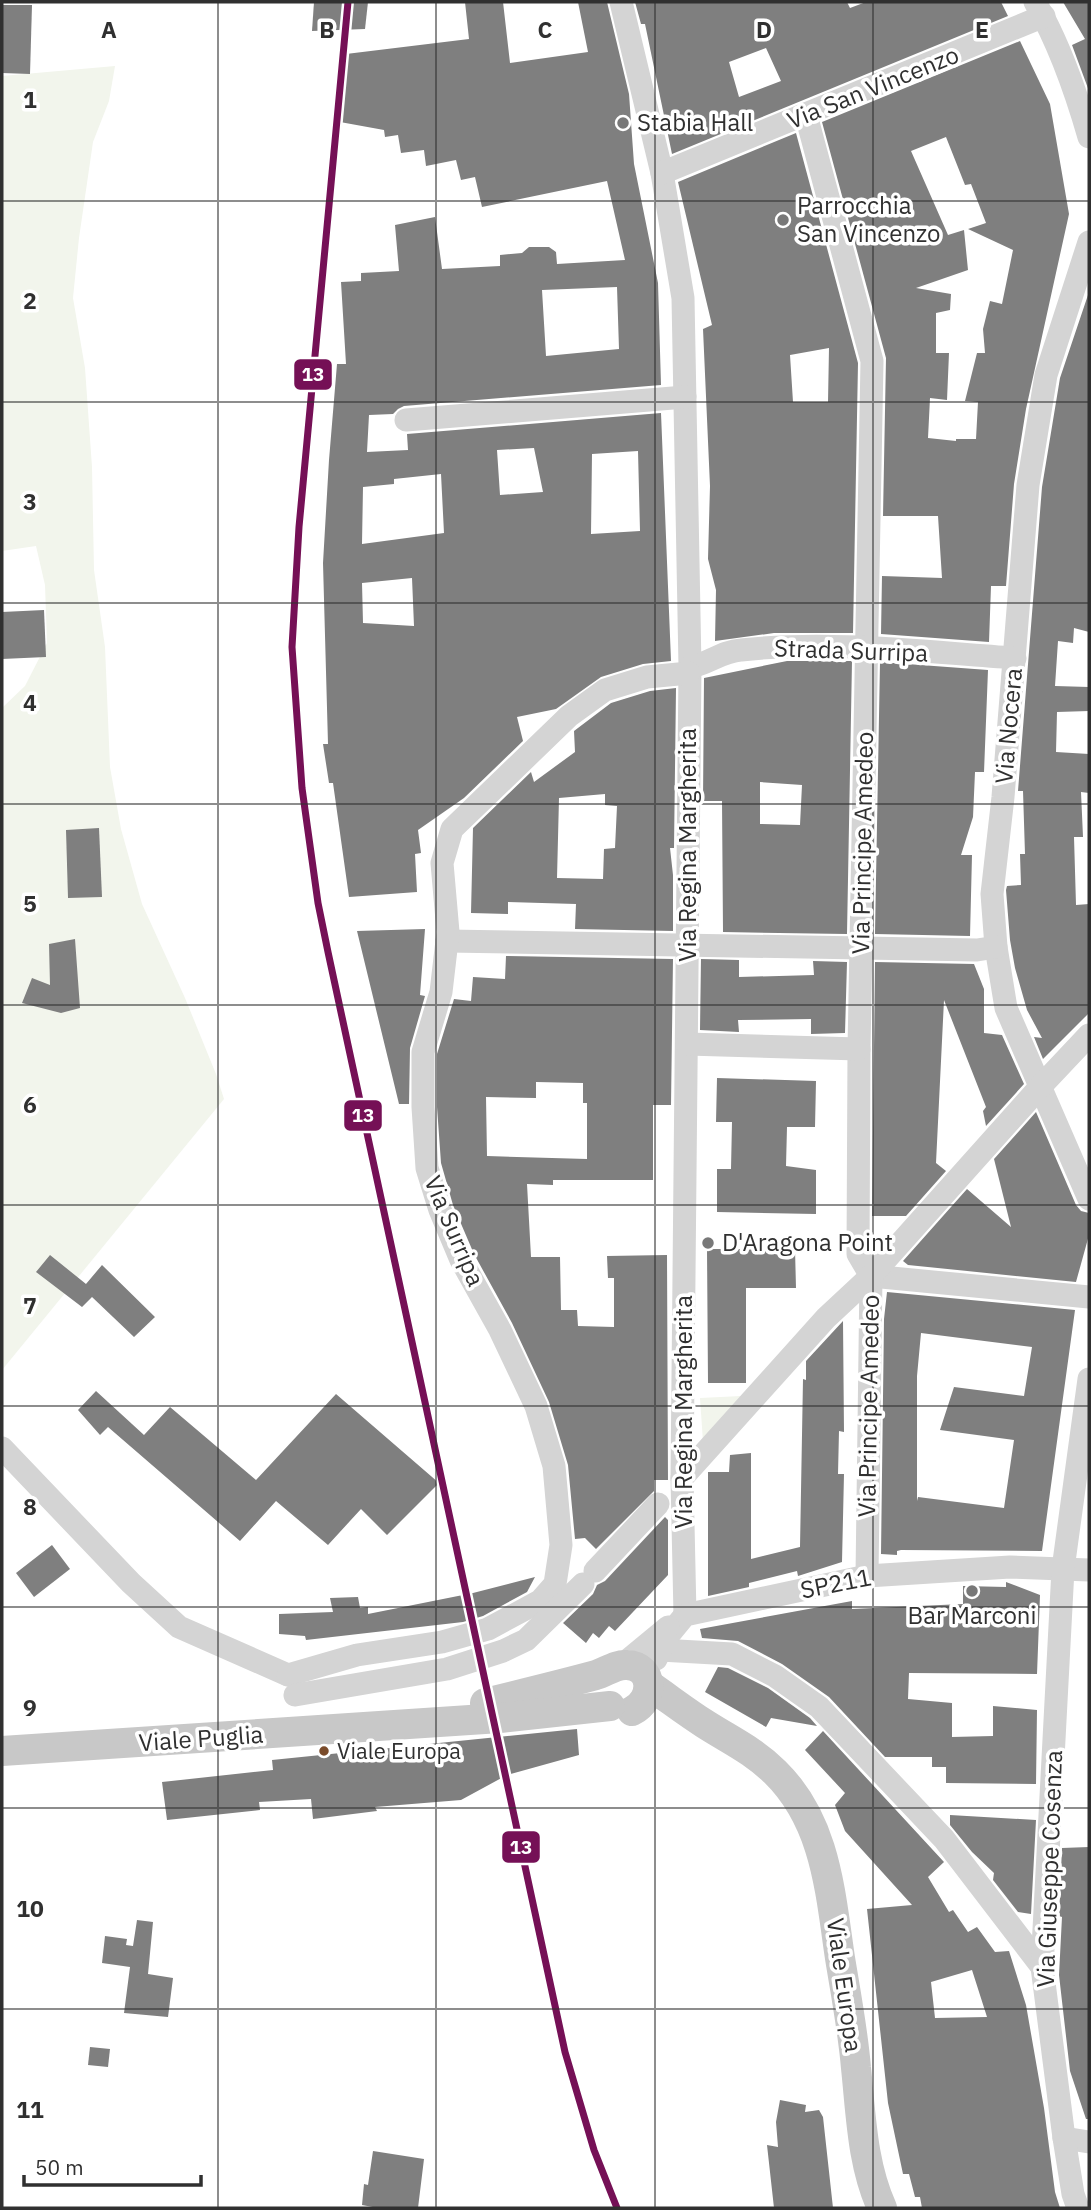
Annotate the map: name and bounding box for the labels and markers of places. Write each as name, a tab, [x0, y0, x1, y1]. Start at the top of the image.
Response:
place label: Stabia Hall	[637, 106, 753, 138]
marker: Stabia Hall	[615, 115, 631, 131]
place label: Parrocchia San Vincenzo	[797, 189, 940, 249]
marker: Parrocchia San Vincenzo	[775, 212, 791, 228]
place label: D'Aragona Point	[722, 1226, 893, 1258]
marker: D'Aragona Point	[700, 1235, 716, 1251]
marker: Bar Marconi	[964, 1583, 980, 1599]
place label: Bar Marconi	[908, 1599, 1036, 1631]
place label: Viale Europa	[337, 1736, 461, 1765]
marker: Viale Europa	[317, 1744, 331, 1758]

